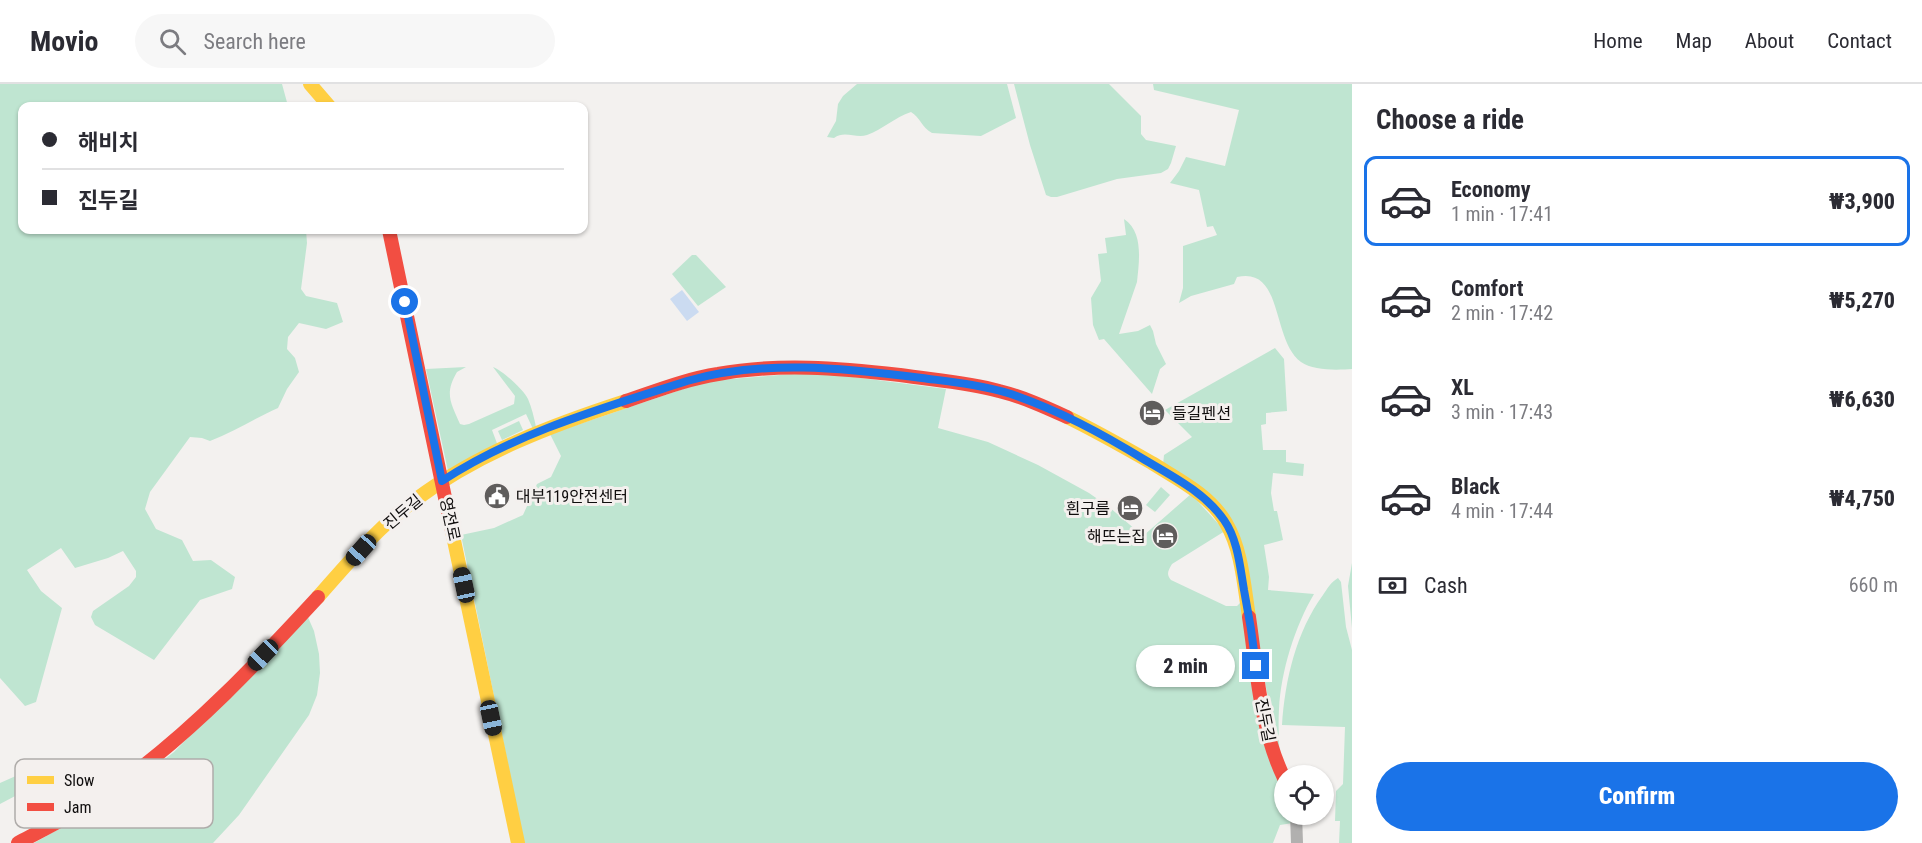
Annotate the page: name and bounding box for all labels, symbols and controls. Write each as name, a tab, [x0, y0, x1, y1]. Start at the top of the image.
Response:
search box	[135, 14, 555, 68]
text: Movio	[30, 25, 99, 58]
icon: search	[156, 25, 189, 58]
text: Search here	[204, 29, 306, 54]
text: Home	[1593, 29, 1643, 53]
text: Map	[1676, 29, 1712, 53]
text: About	[1745, 29, 1794, 53]
text: Contact	[1827, 29, 1892, 53]
text: Choose a ride	[1376, 104, 1524, 136]
text: 해비치	[78, 130, 139, 155]
icon: car	[1379, 174, 1433, 228]
text: Economy	[1451, 177, 1531, 202]
text: 진두길	[78, 188, 139, 213]
text: ₩3,900	[1829, 189, 1895, 214]
text: 1 min · 17:41	[1451, 202, 1553, 226]
icon: car	[1379, 273, 1433, 327]
text: Comfort	[1451, 276, 1524, 301]
route start	[391, 288, 418, 315]
text: ₩5,270	[1829, 288, 1895, 313]
text: 2 min · 17:42	[1451, 301, 1553, 325]
icon: car	[1379, 372, 1433, 426]
text: XL	[1451, 375, 1474, 400]
text: ₩6,630	[1829, 387, 1895, 412]
hotel icon: 들길펜션	[1137, 398, 1167, 428]
text: 3 min · 17:43	[1451, 400, 1553, 424]
place label: 들길펜션	[1172, 404, 1231, 423]
icon: car	[1379, 471, 1433, 525]
text: Black	[1451, 474, 1500, 499]
public building icon: 대부119안전센터	[482, 481, 512, 511]
text: ₩4,750	[1829, 486, 1895, 511]
place label: 대부119안전센터	[516, 487, 628, 506]
street label: 진두길	[380, 491, 426, 533]
hotel icon: 흰구름	[1115, 493, 1145, 523]
street label: 영전로	[436, 495, 464, 543]
place label: 흰구름	[1066, 499, 1110, 518]
text: 4 min · 17:44	[1451, 499, 1553, 523]
hotel icon: 해뜨는집	[1150, 521, 1180, 551]
place label: 해뜨는집	[1087, 527, 1146, 546]
car	[342, 531, 380, 569]
car	[451, 566, 477, 604]
icon: cash	[1376, 569, 1409, 602]
text: Cash	[1424, 573, 1468, 598]
text: 660 m	[1849, 573, 1898, 597]
car	[244, 636, 282, 674]
callout: 2 min	[1136, 645, 1235, 687]
route end	[1242, 652, 1269, 679]
text: 2 min	[1163, 654, 1208, 678]
street label: 진두길	[1251, 697, 1279, 743]
car	[478, 699, 504, 737]
legend	[15, 759, 213, 828]
button: Confirm	[1376, 762, 1898, 831]
map controls	[1274, 765, 1334, 825]
button: locate	[1274, 765, 1334, 825]
text: Slow	[64, 771, 94, 790]
text: Jam	[64, 798, 91, 817]

